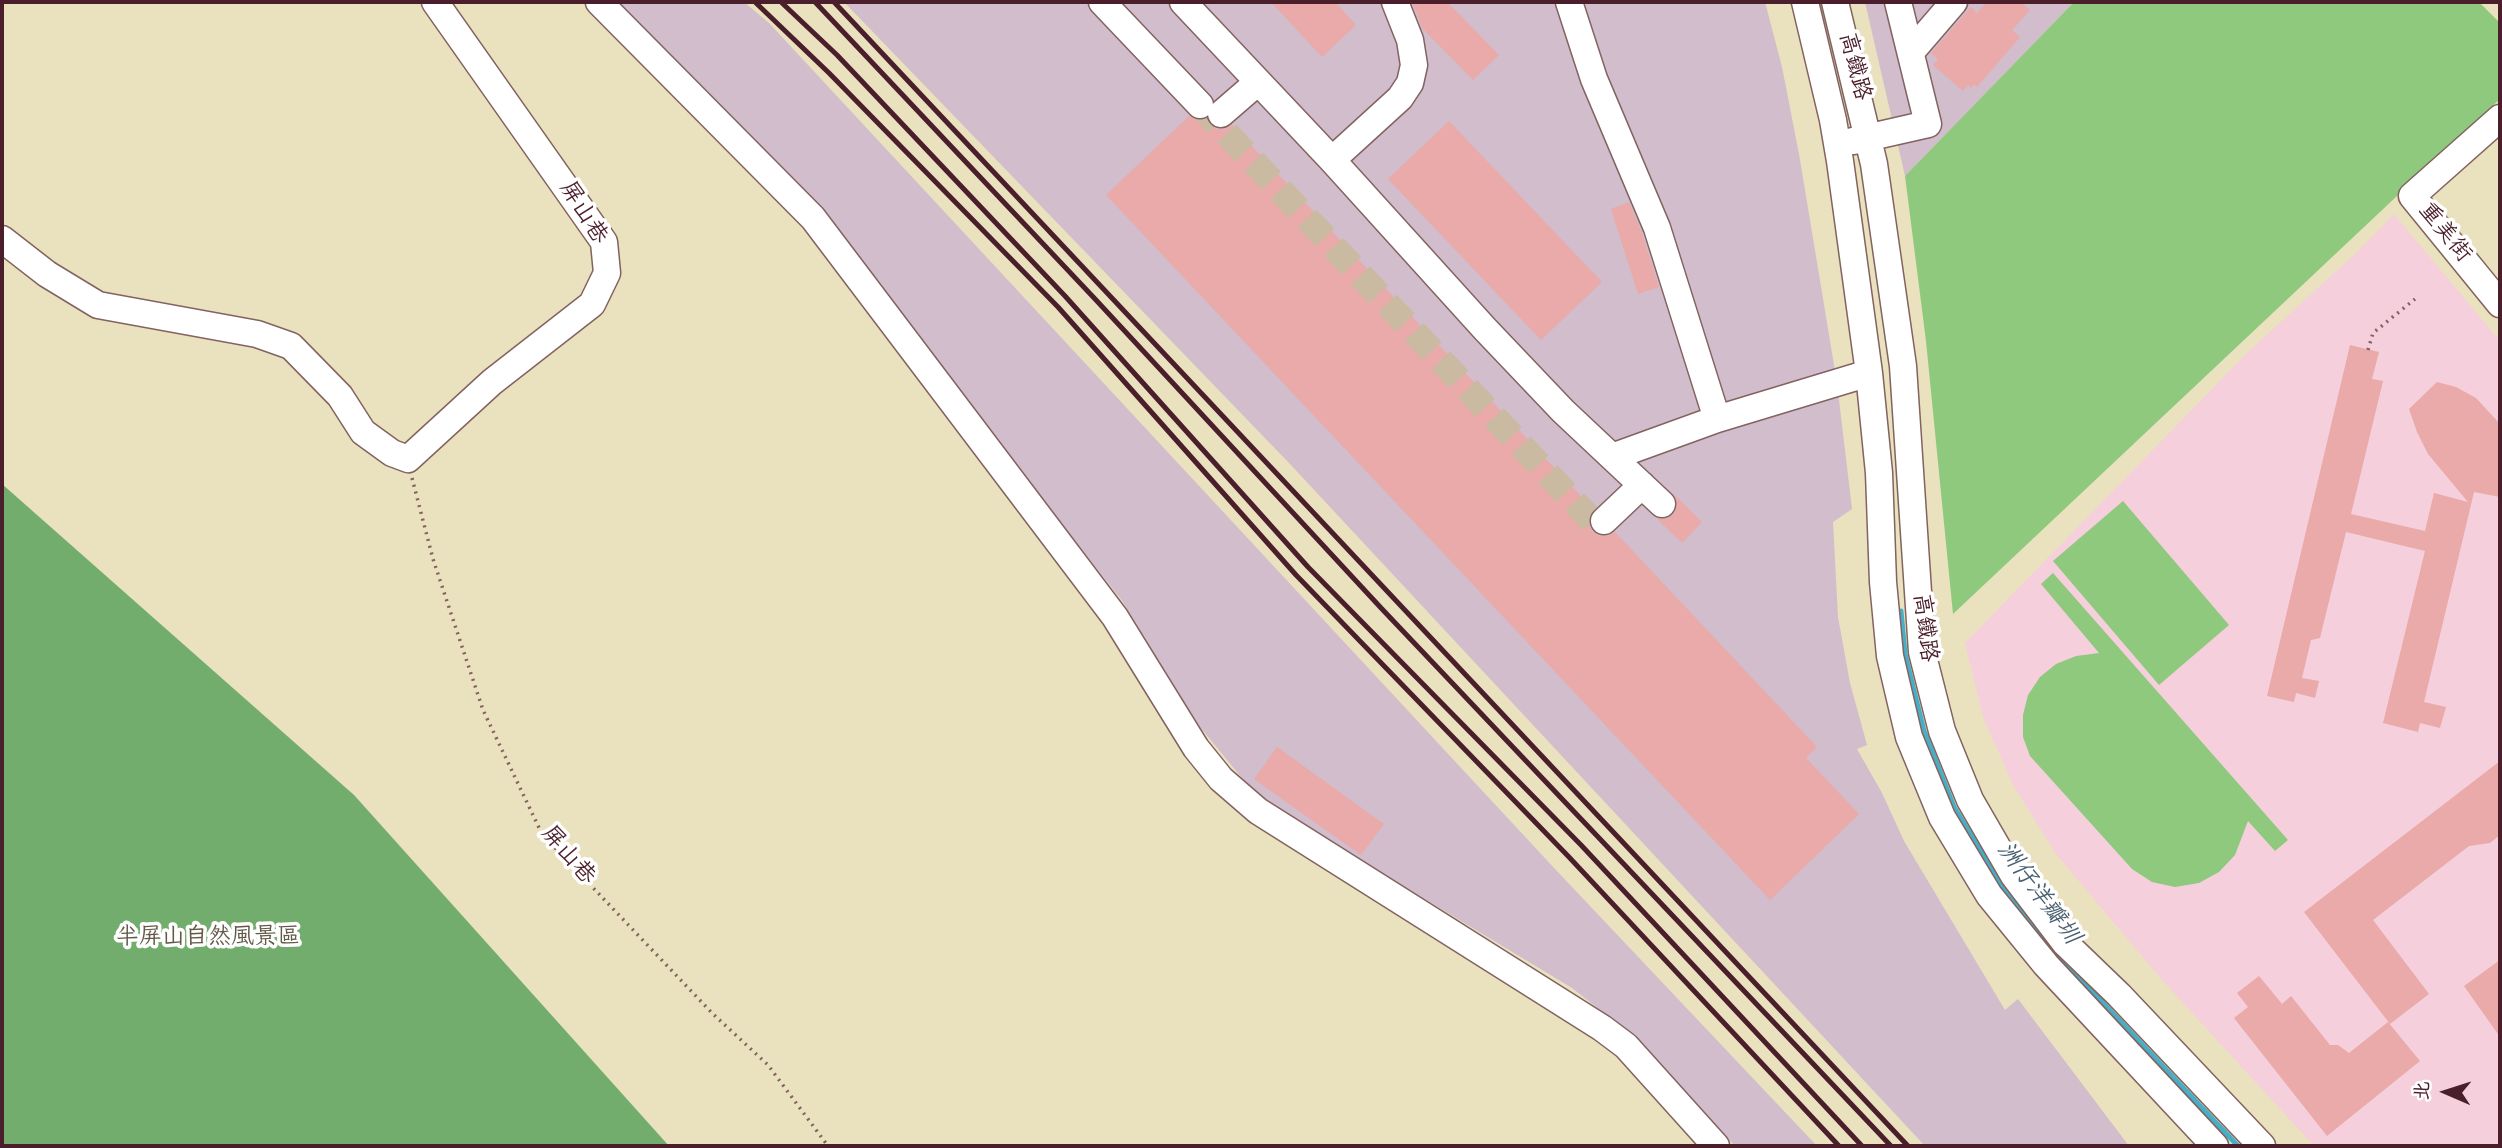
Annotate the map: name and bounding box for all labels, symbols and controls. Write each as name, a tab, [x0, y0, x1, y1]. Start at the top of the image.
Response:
street label: 高鐵路	[1830, 30, 1874, 104]
street label: 屏山巷	[551, 177, 611, 251]
street label: 重美街	[2411, 199, 2475, 269]
street label: 高鐵路	[1904, 592, 1940, 664]
street label: 屏山巷	[533, 822, 599, 892]
water label: 洲仔洋瓣圳	[1988, 838, 2084, 952]
park label: 半屏山自然風景區	[116, 926, 300, 954]
north arrow	[2411, 1057, 2481, 1127]
text: 北	[2411, 1081, 2439, 1101]

